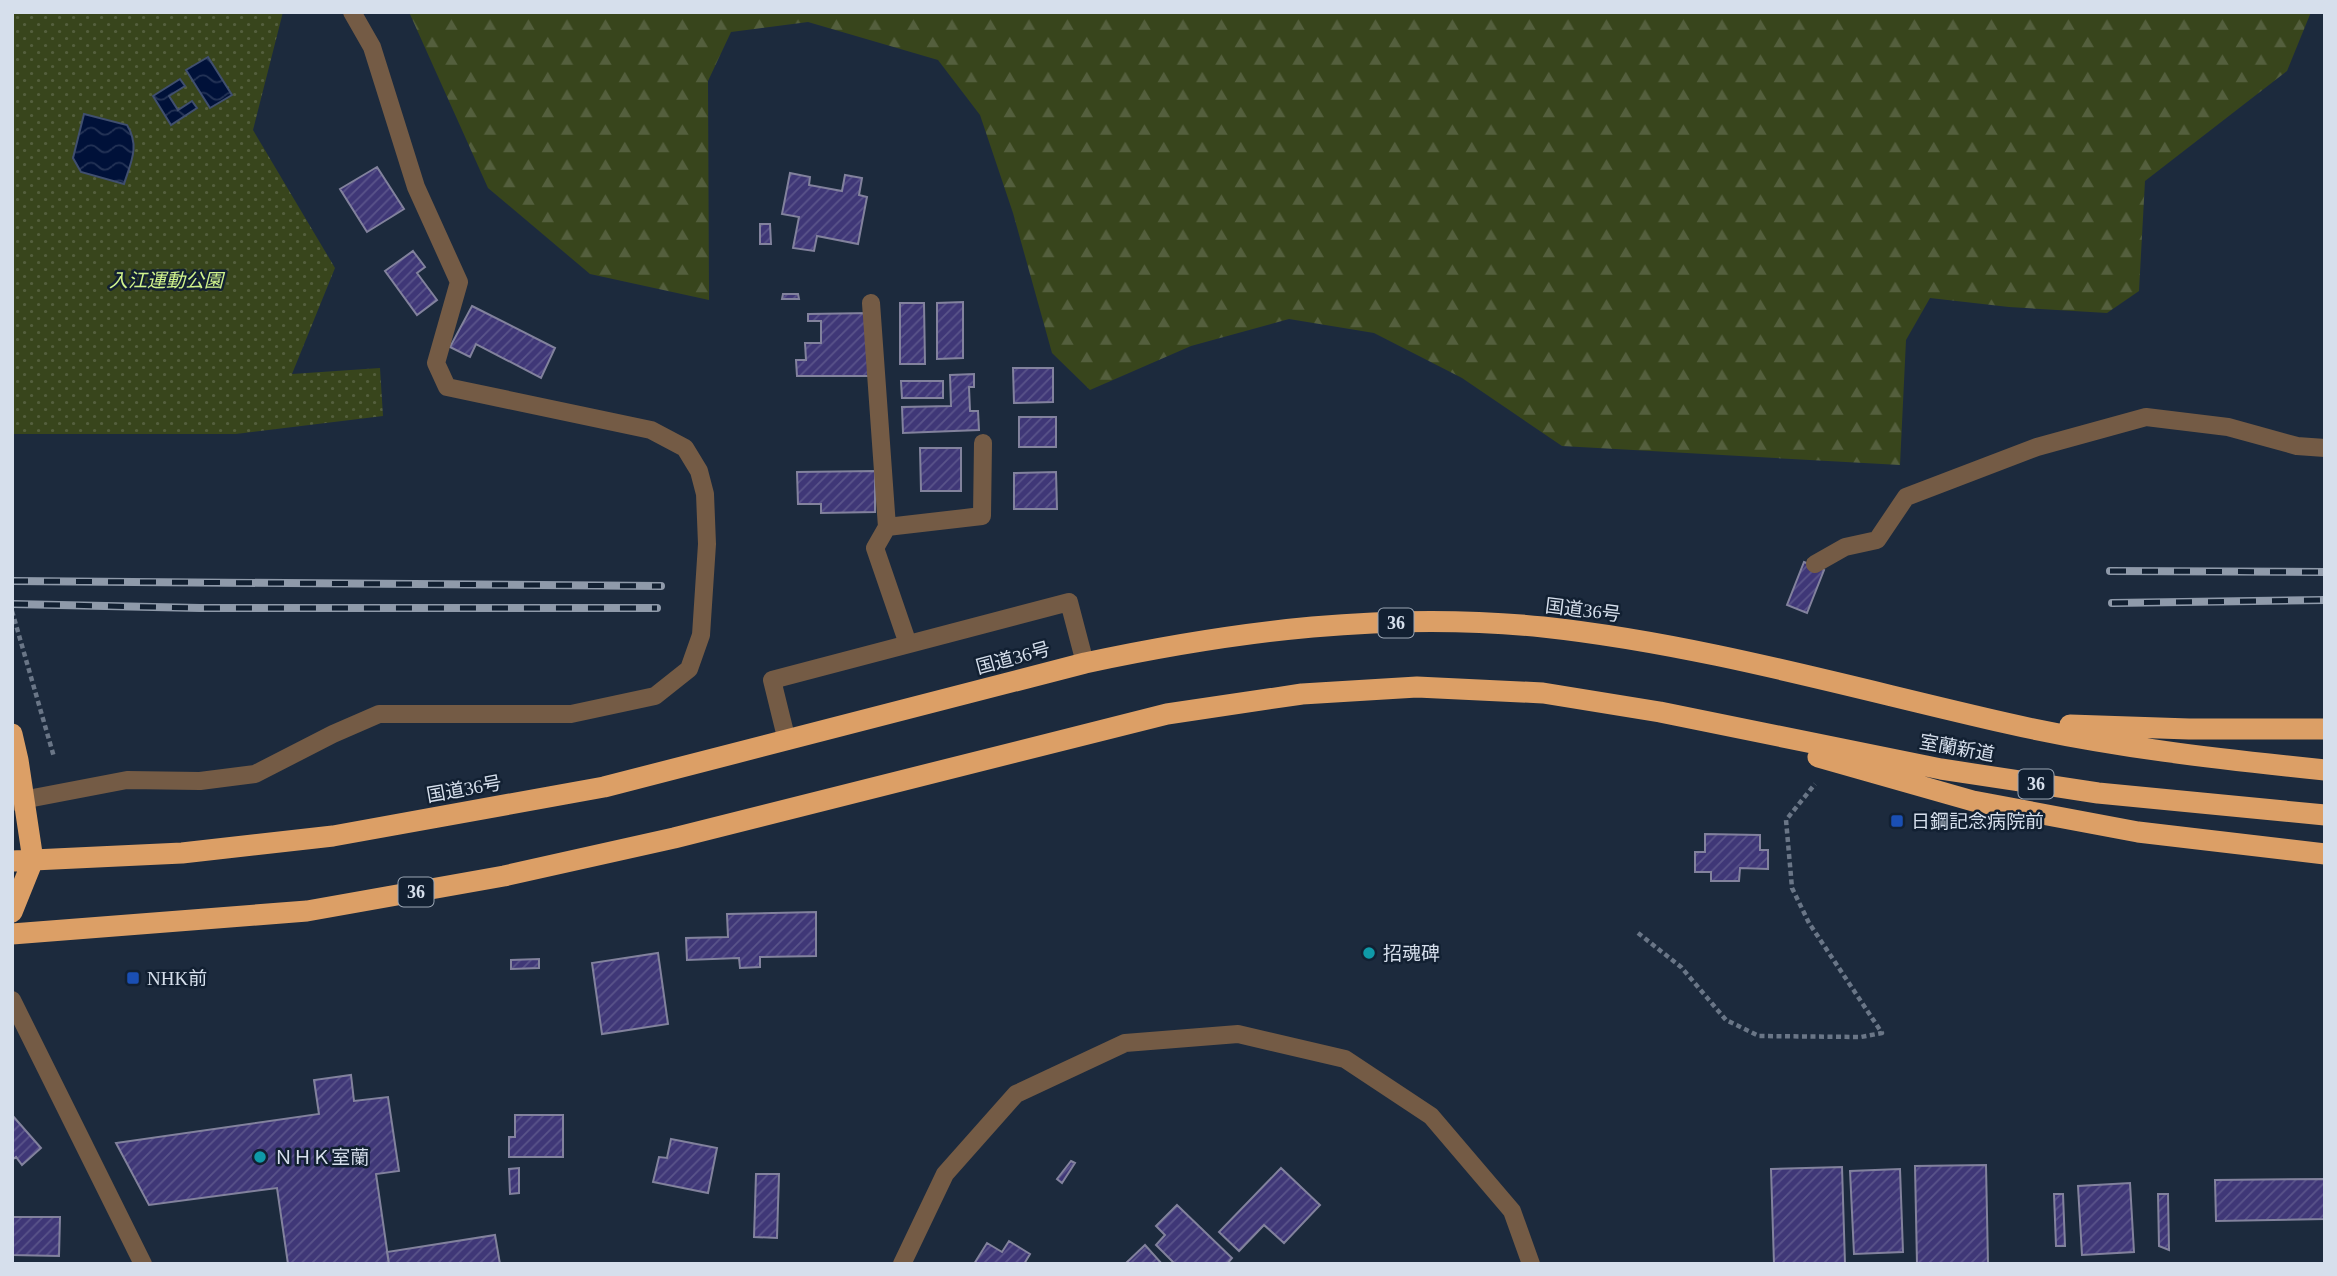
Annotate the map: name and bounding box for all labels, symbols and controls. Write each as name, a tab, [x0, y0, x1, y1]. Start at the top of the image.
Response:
park label: 入江運動公園	[109, 270, 226, 291]
street label: 国道36号	[1544, 595, 1622, 625]
road number: 36	[1378, 608, 1414, 638]
street label: 国道36号	[974, 638, 1052, 678]
street label: 室蘭新道	[1918, 731, 1996, 765]
road number: 36	[2018, 770, 2054, 798]
street label: 国道36号	[425, 772, 503, 806]
place label: 日鋼記念病院前	[1911, 811, 2044, 832]
marker: 日鋼記念病院前	[1889, 813, 1905, 829]
road number: 36	[398, 878, 434, 906]
place label: 招魂碑	[1383, 943, 1440, 964]
marker: 招魂碑	[1361, 945, 1377, 961]
place label: NHK前	[147, 968, 207, 989]
marker: NHK前	[125, 970, 141, 986]
place label: ＮＨＫ室蘭	[274, 1147, 369, 1168]
marker: ＮＨＫ室蘭	[252, 1149, 268, 1165]

